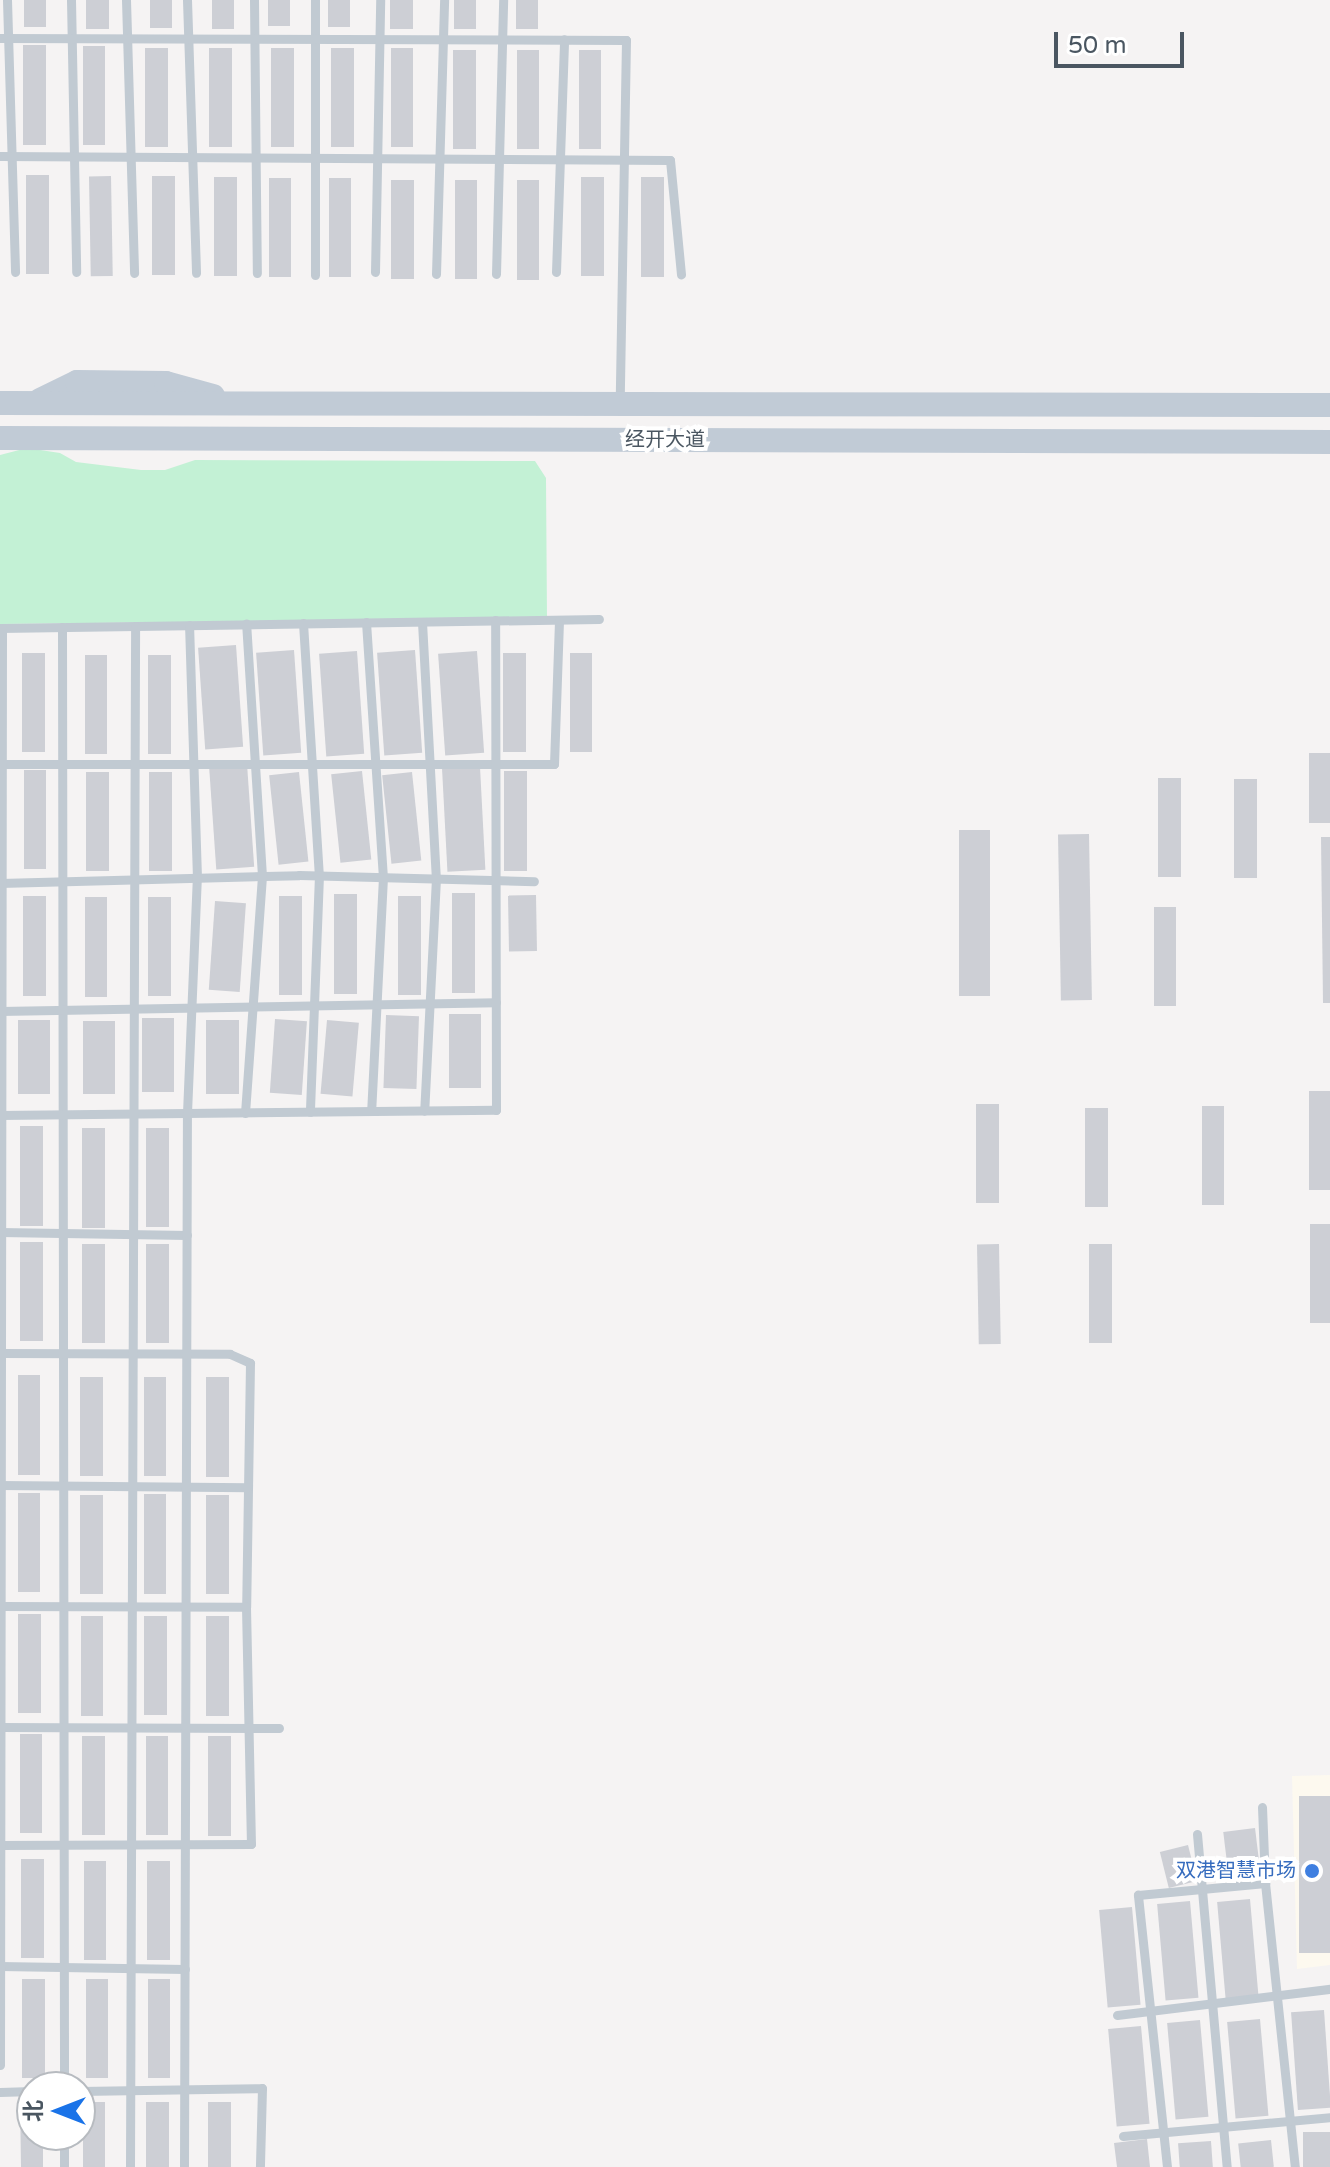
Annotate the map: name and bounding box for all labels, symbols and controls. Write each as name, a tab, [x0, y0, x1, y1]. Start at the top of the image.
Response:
scale bar	[1058, 16, 1188, 66]
text: 50 m	[1068, 31, 1126, 60]
street label: 经开大道	[625, 428, 705, 452]
place label: 双港智慧市场	[1176, 1859, 1296, 1883]
marker: 双港智慧市场	[1303, 1862, 1321, 1880]
north arrow	[16, 2071, 96, 2151]
text: 北	[21, 2100, 47, 2122]

